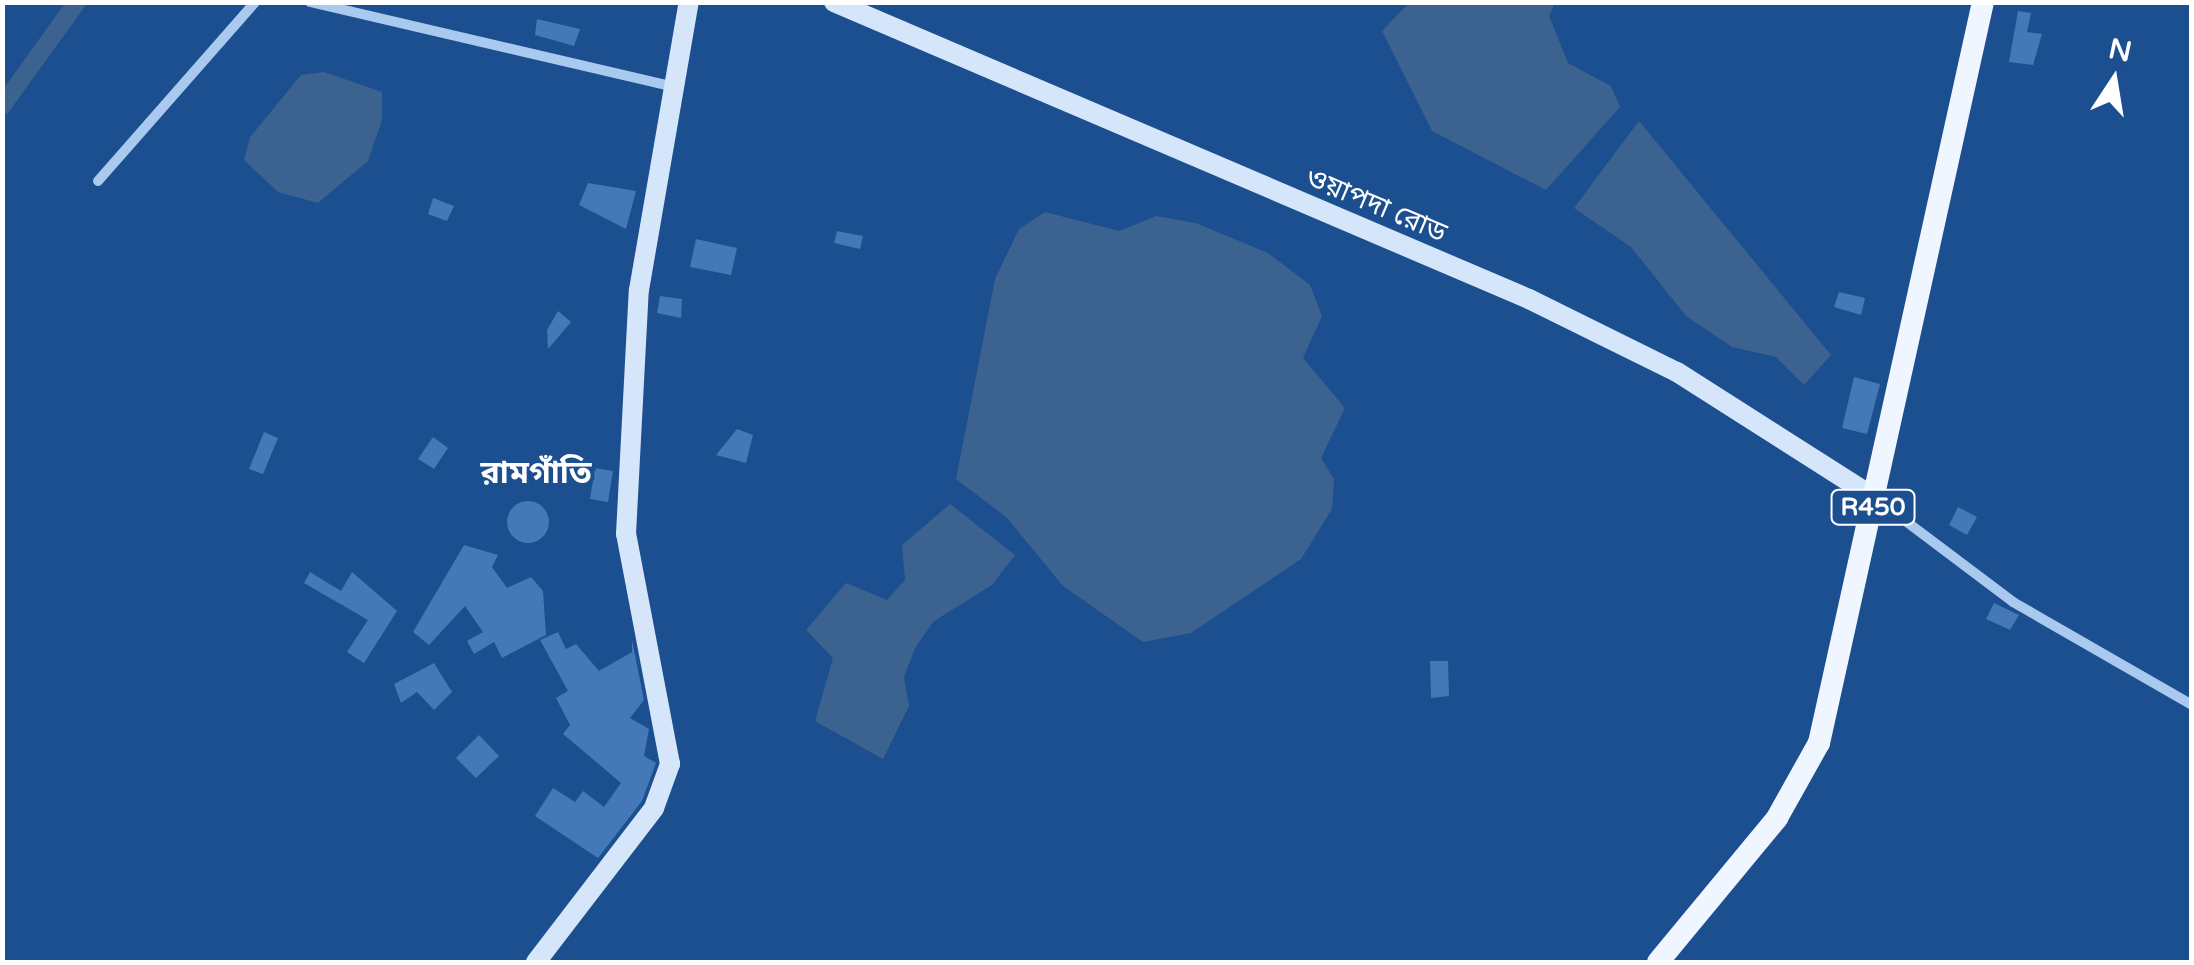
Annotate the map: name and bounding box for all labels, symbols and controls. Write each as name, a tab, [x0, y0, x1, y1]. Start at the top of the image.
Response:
north arrow	[2064, 30, 2164, 130]
text: N	[2106, 32, 2135, 70]
street label: ওয়াপদা রোড	[1300, 160, 1452, 250]
district label: রামগাঁতি	[481, 454, 591, 492]
road number: R450	[1830, 487, 1916, 527]

